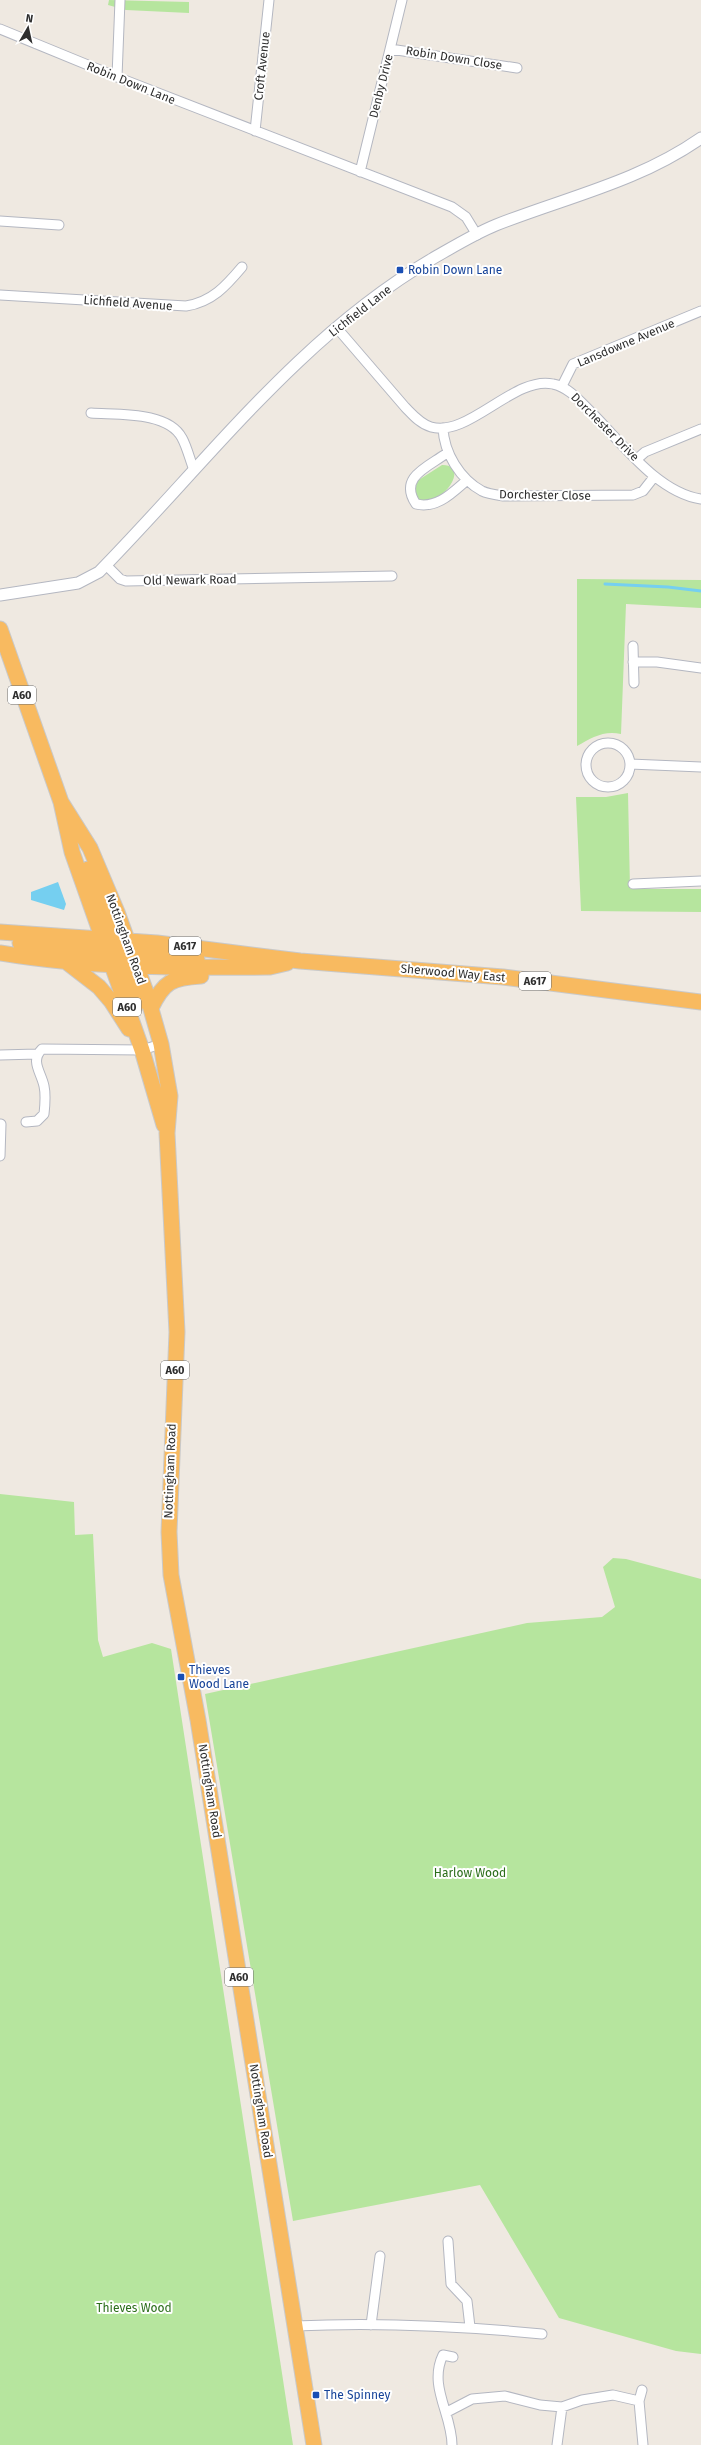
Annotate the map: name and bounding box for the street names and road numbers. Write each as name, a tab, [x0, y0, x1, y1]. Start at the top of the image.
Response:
street label: Croft Avenue	[251, 31, 273, 101]
street label: Robin Down Close	[405, 43, 503, 73]
street label: Denby Drive	[366, 52, 396, 120]
street label: Robin Down Lane	[85, 59, 177, 107]
street label: Lichfield Lane	[326, 282, 394, 340]
street label: Lichfield Avenue	[83, 293, 173, 313]
street label: Lansdowne Avenue	[575, 316, 677, 370]
street label: Dorchester Drive	[568, 390, 642, 464]
street label: Dorchester Close	[499, 487, 591, 503]
street label: Old Newark Road	[143, 572, 237, 588]
road number: A60	[8, 686, 36, 704]
street label: Nottingham Road	[103, 892, 149, 986]
road number: A617	[169, 937, 201, 955]
street label: Sherwood Way East	[400, 961, 507, 985]
road number: A617	[519, 972, 551, 990]
road number: A60	[113, 998, 141, 1016]
road number: A60	[161, 1361, 189, 1379]
street label: Nottingham Road	[161, 1423, 179, 1519]
street label: Nottingham Road	[196, 1743, 224, 1839]
road number: A60	[225, 1968, 253, 1986]
street label: Nottingham Road	[247, 2063, 275, 2159]

